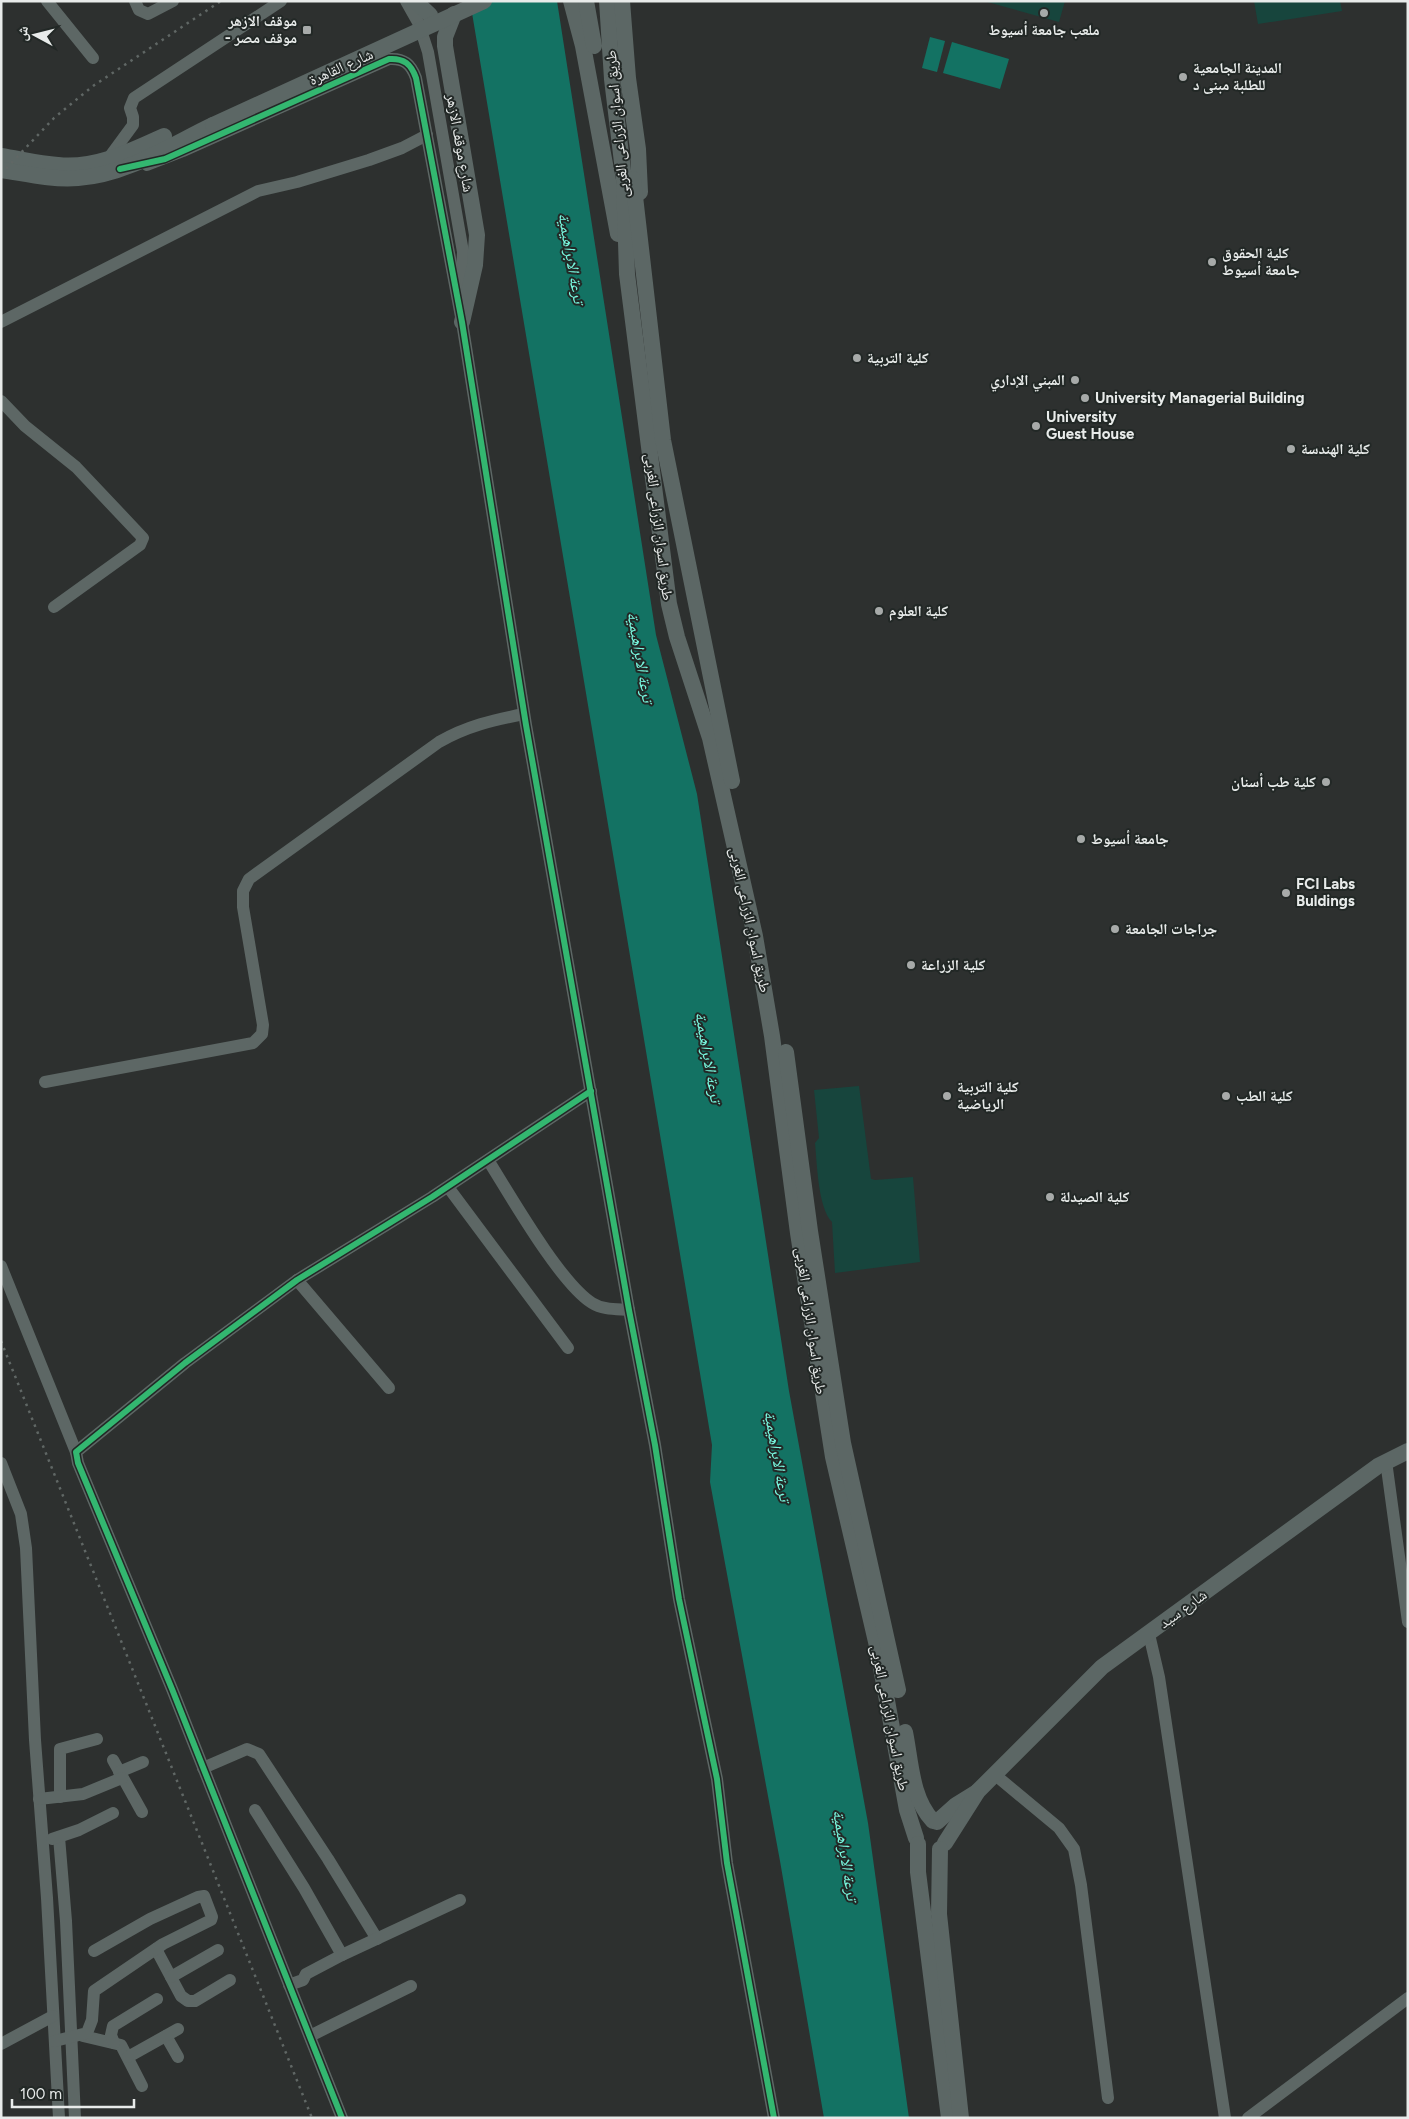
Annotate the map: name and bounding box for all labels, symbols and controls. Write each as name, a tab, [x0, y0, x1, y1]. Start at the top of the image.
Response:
marker: ملعب جامعة أسيوط	[1038, 7, 1050, 19]
north arrow	[10, 10, 60, 60]
place label: موقف الازهر - موقف مصر	[225, 12, 297, 47]
place label: ملعب جامعة أسيوط	[988, 21, 1100, 39]
marker: موقف الازهر - موقف مصر	[301, 24, 313, 36]
text: ش	[13, 25, 32, 42]
street label: شارع القاهرة	[306, 45, 376, 90]
street label: طريق اسوان الزراعى الغربى	[602, 49, 633, 199]
place label: المدينة الجامعية للطلبة مبنى د	[1193, 59, 1282, 94]
marker: المدينة الجامعية للطلبة مبنى د	[1177, 71, 1189, 83]
street label: شارع موقف الازهر	[441, 92, 477, 194]
water label: ترعة الابراهيمية	[554, 211, 589, 308]
place label: كلية الحقوق جامعة أسيوط	[1222, 244, 1300, 279]
marker: كلية الحقوق جامعة أسيوط	[1206, 256, 1218, 268]
place label: كلية التربية	[867, 349, 929, 367]
marker: كلية التربية	[851, 352, 863, 364]
place label: المبني الإداري	[990, 371, 1065, 392]
marker: المبني الإداري	[1069, 374, 1081, 386]
place label: University Managerial Building	[1095, 389, 1305, 407]
marker: University Managerial Building	[1079, 392, 1091, 404]
place label: University Guest House	[1046, 408, 1135, 443]
marker: University Guest House	[1030, 420, 1042, 432]
place label: كلية الهندسة	[1301, 440, 1370, 458]
marker: كلية الهندسة	[1285, 443, 1297, 455]
street label: طريق اسوان الزراعى الغربى	[640, 452, 677, 602]
place label: كلية العلوم	[889, 602, 948, 621]
marker: كلية العلوم	[873, 605, 885, 617]
water label: ترعة الابراهيمية	[623, 610, 658, 707]
place label: كلية طب أسنان	[1231, 773, 1316, 791]
marker: كلية طب أسنان	[1320, 776, 1332, 788]
place label: جامعة أسيوط	[1091, 830, 1169, 848]
marker: جامعة أسيوط	[1075, 833, 1087, 845]
street label: طريق اسوان الزراعى الغربى	[725, 846, 774, 995]
place label: FCI Labs Buldings	[1296, 875, 1355, 910]
marker: FCI Labs Buldings	[1280, 887, 1292, 899]
place label: جراجات الجامعة	[1125, 920, 1217, 938]
marker: جراجات الجامعة	[1109, 923, 1121, 935]
place label: كلية الزراعة	[921, 956, 986, 974]
marker: كلية الزراعة	[905, 959, 917, 971]
water label: ترعة الابراهيمية	[691, 1010, 726, 1107]
place label: كلية التربية الرياضية	[957, 1078, 1019, 1113]
place label: كلية الطب	[1236, 1087, 1293, 1105]
marker: كلية التربية الرياضية	[941, 1090, 953, 1102]
marker: كلية الطب	[1220, 1090, 1232, 1102]
place label: كلية الصيدلة	[1060, 1188, 1130, 1206]
marker: كلية الصيدلة	[1044, 1191, 1056, 1203]
street label: طريق اسوان الزراعى الغربى	[791, 1246, 830, 1396]
water label: ترعة الابراهيمية	[760, 1409, 795, 1506]
street label: شارع سيد	[1156, 1586, 1211, 1633]
street label: طريق اسوان الزراعى الغربى	[866, 1644, 913, 1793]
water label: ترعة الابراهيمية	[829, 1808, 863, 1905]
scale bar	[12, 2076, 135, 2108]
text: 100 m	[20, 2085, 62, 2103]

